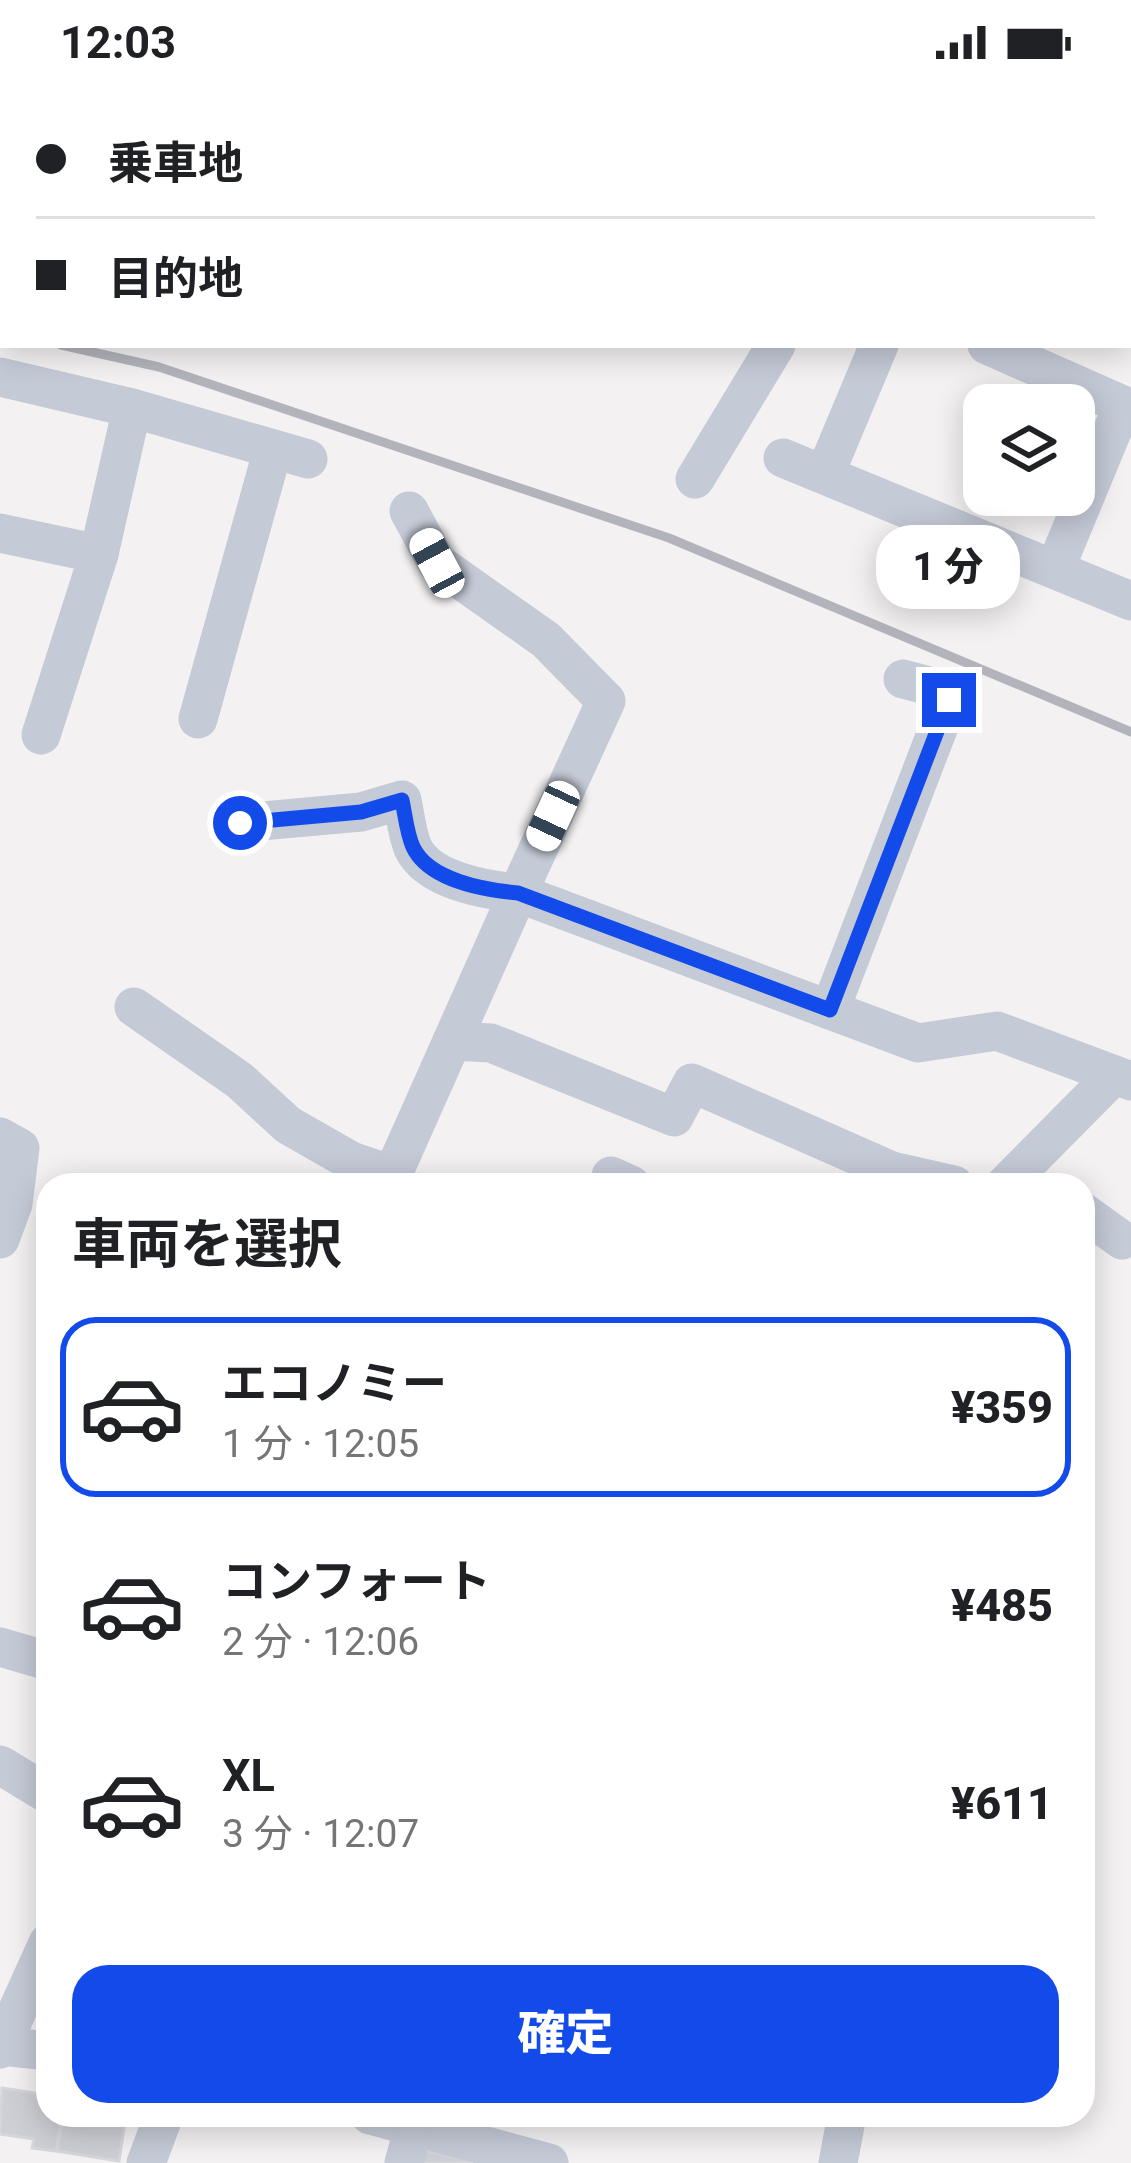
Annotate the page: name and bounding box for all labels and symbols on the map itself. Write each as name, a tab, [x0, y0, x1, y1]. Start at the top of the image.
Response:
car	[404, 523, 470, 603]
callout: 1 分	[877, 526, 1021, 610]
route end	[922, 673, 976, 727]
car	[521, 776, 585, 856]
route start	[213, 796, 267, 850]

